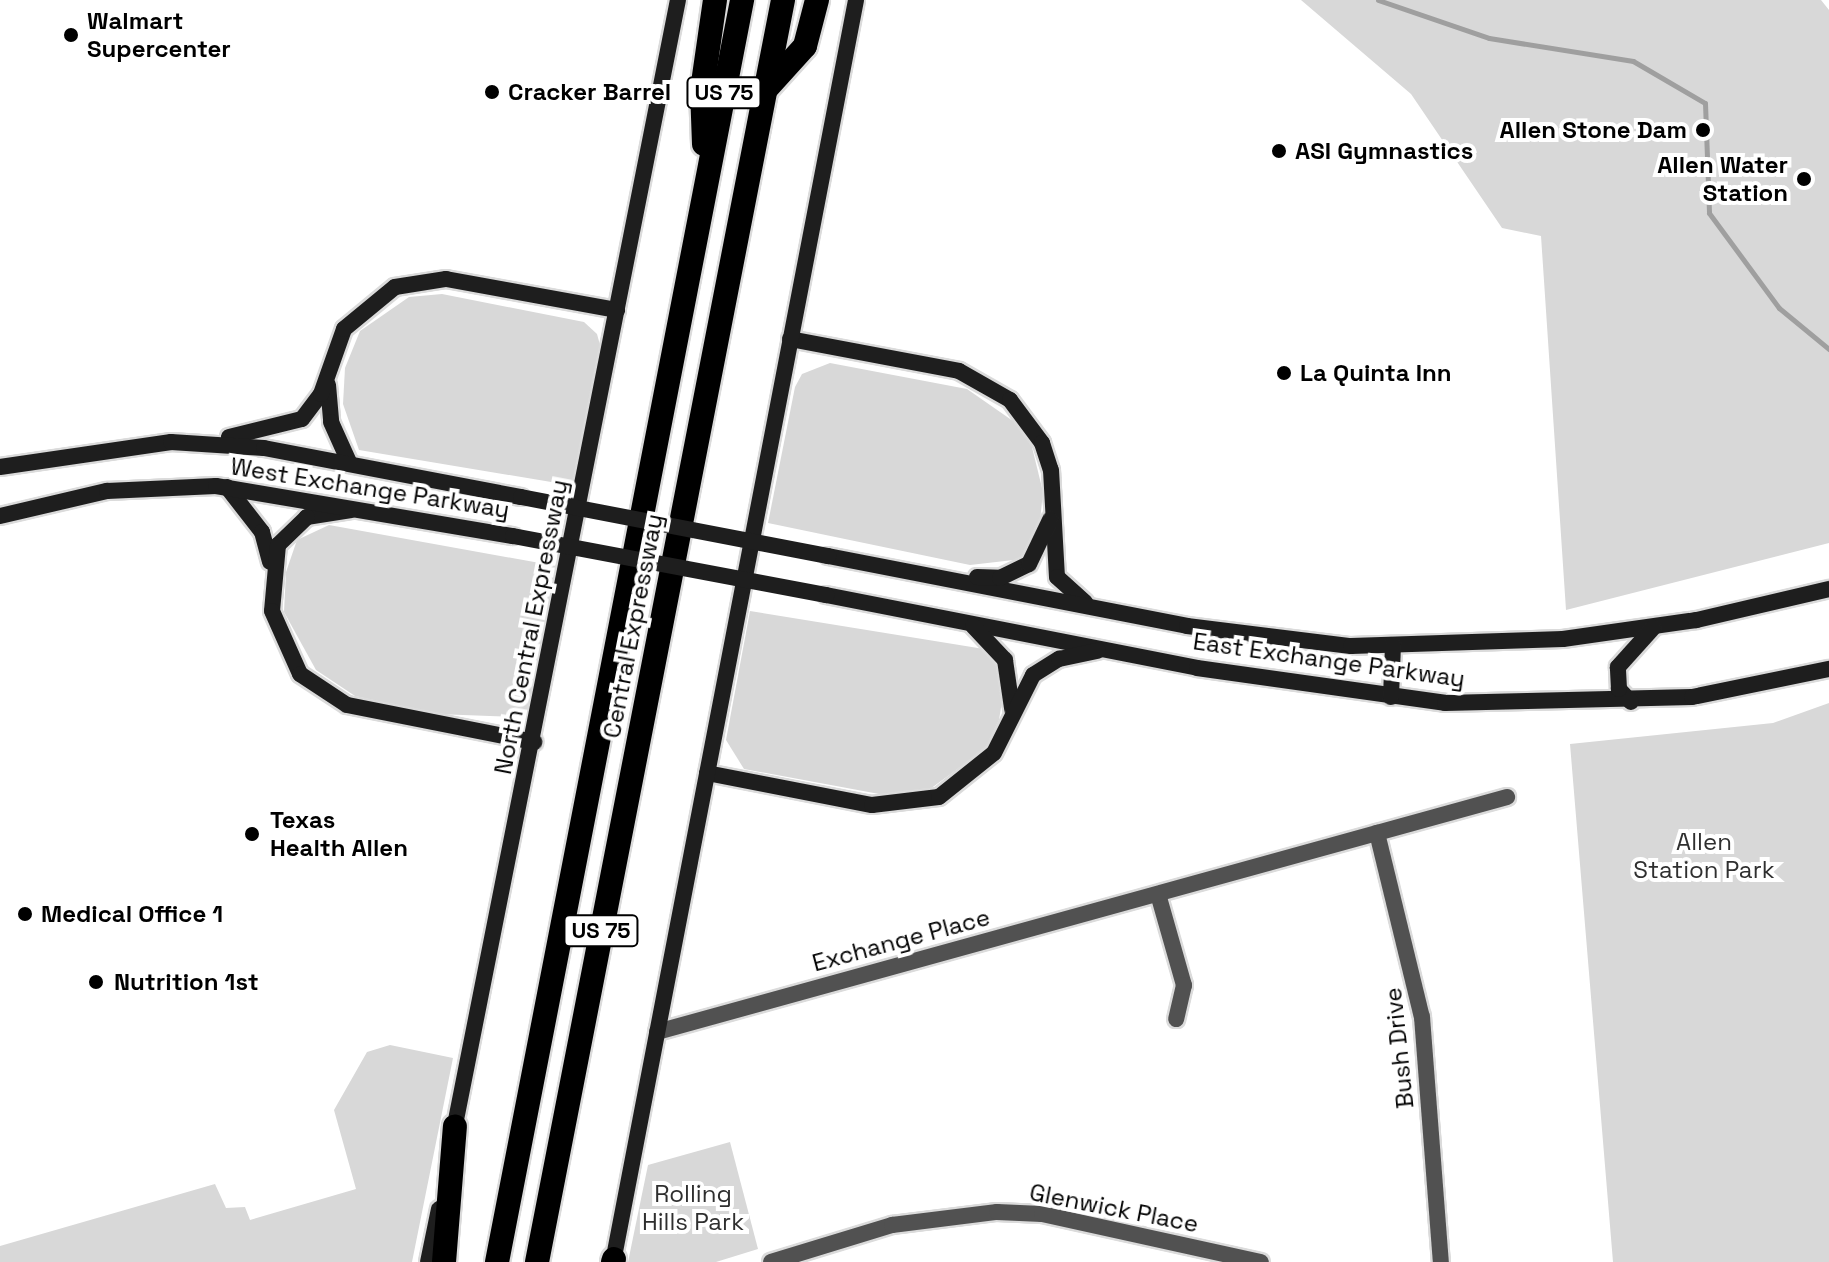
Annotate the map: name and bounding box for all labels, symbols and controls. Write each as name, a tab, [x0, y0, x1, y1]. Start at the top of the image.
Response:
place label: Walmart Supercenter	[87, 7, 231, 63]
marker: Walmart Supercenter	[62, 26, 80, 44]
road number: US 75	[686, 75, 762, 111]
place label: Cracker Barrel	[508, 78, 671, 106]
marker: Cracker Barrel	[483, 83, 501, 101]
place label: Allen Stone Dam	[1499, 116, 1687, 144]
marker: Allen Stone Dam	[1694, 121, 1712, 139]
place label: ASI Gymnastics	[1295, 137, 1473, 165]
marker: ASI Gymnastics	[1270, 142, 1288, 160]
place label: Allen Water Station	[1657, 151, 1788, 207]
marker: Allen Water Station	[1795, 170, 1813, 188]
place label: La Quinta Inn	[1300, 359, 1452, 387]
marker: La Quinta Inn	[1275, 364, 1293, 382]
street label: West Exchange Parkway	[229, 452, 511, 524]
street label: North Central Expressway	[488, 477, 574, 777]
street label: Central Expressway	[597, 511, 669, 741]
street label: East Exchange Parkway	[1191, 627, 1467, 693]
place label: Texas Health Allen	[270, 806, 408, 862]
marker: Texas Health Allen	[241, 823, 263, 845]
park label: Allen Station Park	[1633, 828, 1775, 884]
place label: Medical Office 1	[41, 900, 223, 928]
street label: Exchange Place	[809, 902, 993, 978]
marker: Medical Office 1	[16, 905, 34, 923]
road number: US 75	[563, 913, 639, 949]
place label: Nutrition 1st	[114, 968, 259, 996]
marker: Nutrition 1st	[85, 971, 107, 993]
street label: Bush Drive	[1378, 986, 1420, 1110]
street label: Glenwick Place	[1027, 1178, 1201, 1238]
park label: Rolling Hills Park	[642, 1180, 744, 1236]

